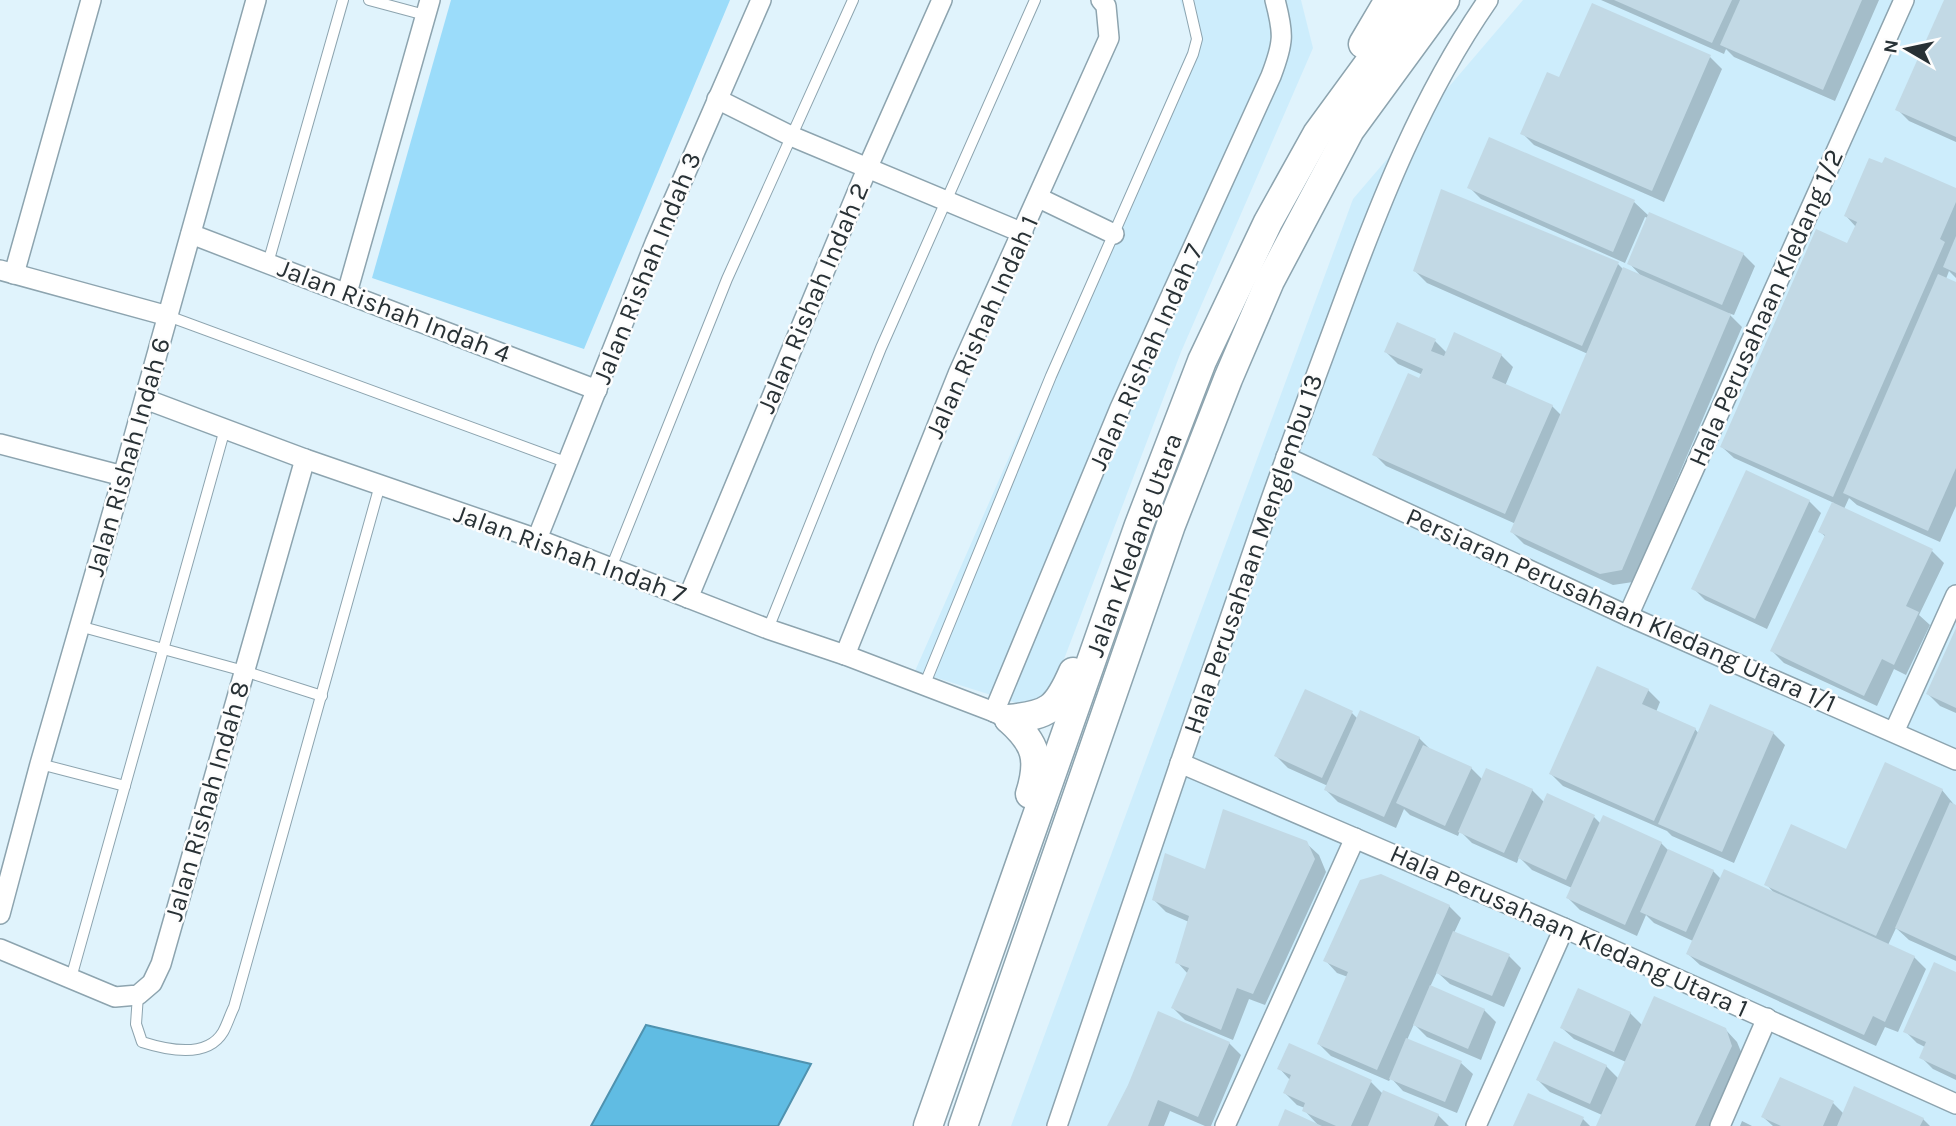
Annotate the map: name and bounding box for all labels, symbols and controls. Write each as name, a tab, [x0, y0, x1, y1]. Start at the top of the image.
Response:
north arrow	[1872, 14, 1942, 84]
text: N	[1879, 38, 1903, 55]
street label: Hala Perusahaan Kledang 1/2	[1682, 145, 1850, 471]
street label: Jalan Rishah Indah 3	[586, 148, 708, 388]
street label: Jalan Rishah Indah 2	[750, 178, 876, 418]
street label: Jalan Rishah Indah 1	[919, 211, 1045, 443]
street label: Jalan Rishah Indah 7	[1082, 239, 1210, 475]
street label: Jalan Rishah Indah 4	[273, 252, 515, 370]
street label: Jalan Rishah Indah 6	[79, 334, 177, 580]
street label: Hala Perusahaan Menglembu 13	[1177, 370, 1329, 738]
street label: Jalan Kledang Utara	[1079, 429, 1189, 661]
street label: Jalan Rishah Indah 7	[450, 498, 690, 610]
street label: Persiaran Perusahaan Kledang Utara 1/1	[1401, 501, 1841, 719]
street label: Jalan Rishah Indah 8	[158, 678, 256, 924]
street label: Hala Perusahaan Kledang Utara 1	[1385, 838, 1753, 1024]

